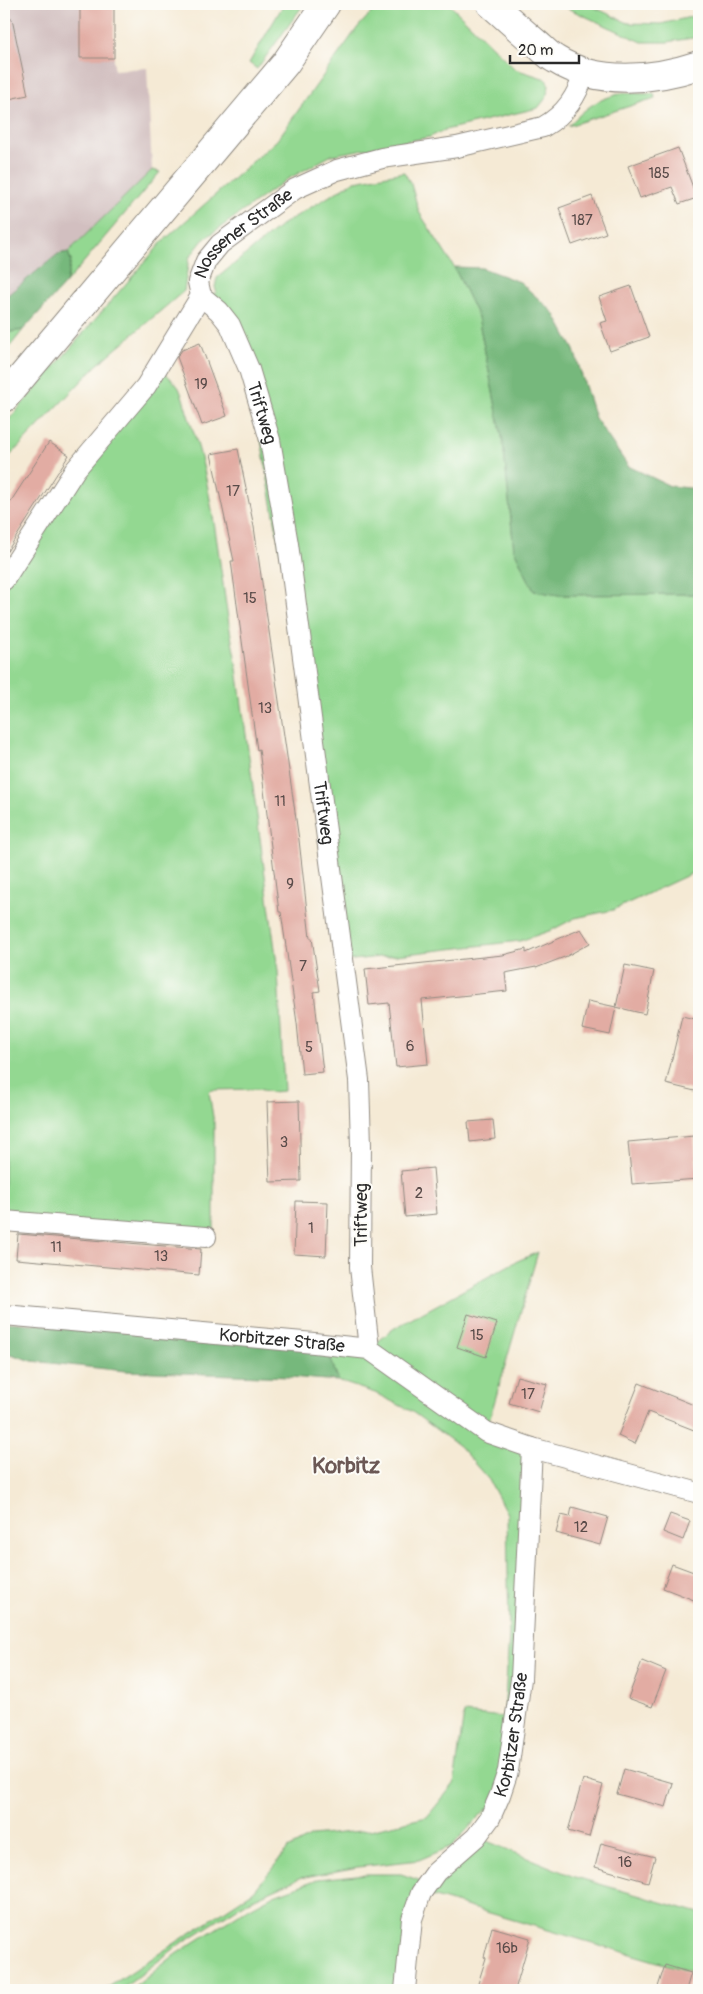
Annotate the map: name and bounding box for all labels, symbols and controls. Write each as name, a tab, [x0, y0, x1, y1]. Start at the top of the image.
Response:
scale bar	[510, 32, 579, 64]
text: 20 m	[518, 41, 553, 60]
house number: 185	[648, 164, 670, 183]
street label: Nossener Straße	[189, 183, 297, 282]
house number: 187	[571, 211, 593, 230]
house number: 19	[194, 375, 208, 394]
street label: Triftweg	[242, 379, 282, 447]
house number: 17	[226, 482, 240, 501]
house number: 15	[243, 589, 257, 608]
house number: 13	[258, 699, 272, 718]
street label: Triftweg	[308, 780, 339, 846]
house number: 11	[274, 792, 286, 811]
house number: 9	[286, 875, 294, 894]
house number: 7	[299, 957, 307, 976]
house number: 6	[406, 1037, 414, 1056]
house number: 5	[305, 1038, 313, 1057]
house number: 3	[280, 1133, 288, 1152]
street label: Triftweg	[350, 1183, 373, 1247]
house number: 2	[415, 1184, 423, 1203]
house number: 1	[308, 1219, 314, 1238]
house number: 11	[50, 1238, 62, 1257]
house number: 13	[154, 1247, 168, 1266]
street label: Korbitzer Straße	[218, 1323, 346, 1358]
house number: 15	[470, 1326, 484, 1345]
house number: 17	[521, 1385, 535, 1404]
district label: Korbitz	[312, 1452, 381, 1480]
house number: 12	[574, 1518, 588, 1537]
street label: Korbitzer Straße	[489, 1672, 533, 1800]
house number: 16	[618, 1853, 632, 1872]
house number: 16b	[496, 1939, 518, 1958]

